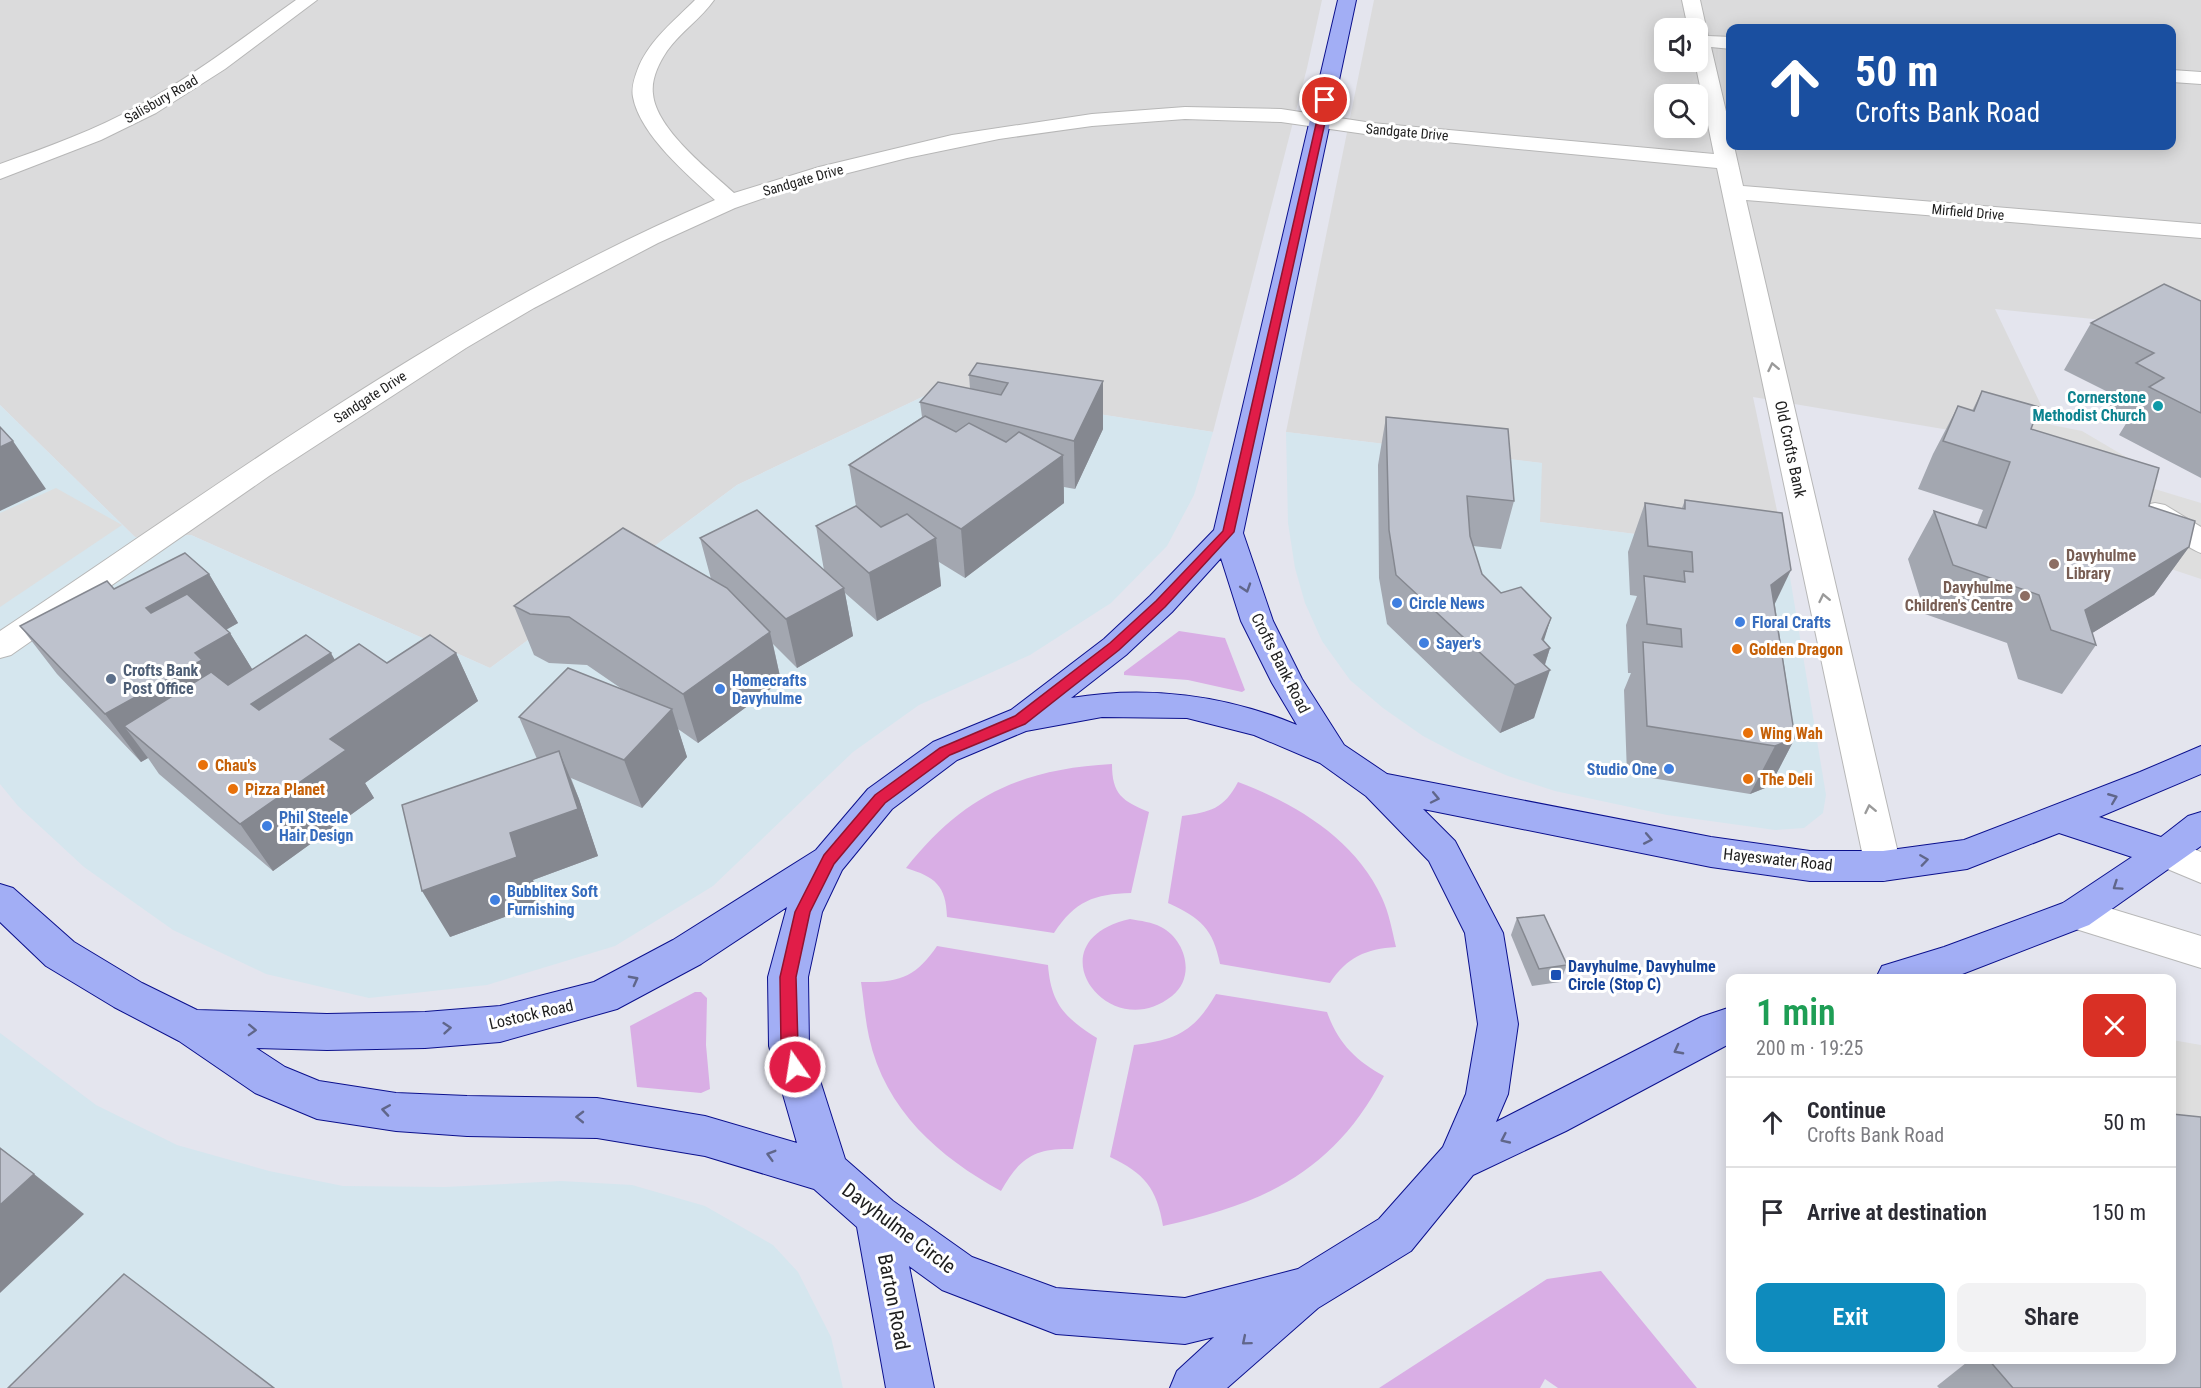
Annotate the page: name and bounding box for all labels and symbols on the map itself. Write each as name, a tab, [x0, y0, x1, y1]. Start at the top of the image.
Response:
street label: Salisbury Road	[121, 72, 201, 126]
pin	[1299, 74, 1350, 125]
street label: Sandgate Drive	[1365, 120, 1450, 144]
street label: Sandgate Drive	[761, 161, 846, 199]
street label: Mirfield Drive	[1931, 201, 2005, 223]
one-way arrow	[1767, 362, 1780, 372]
street label: Sandgate Drive	[331, 367, 410, 426]
place label: Cornerstone Methodist Church	[2032, 388, 2146, 425]
street label: Old Crofts Bank	[1771, 399, 1810, 500]
marker: Cornerstone Methodist Church	[2151, 399, 2165, 413]
place label: Davyhulme Library	[2066, 546, 2136, 583]
marker: Davyhulme Library	[2047, 557, 2061, 571]
place label: Davyhulme Children's Centre	[1905, 578, 2013, 615]
one-way arrow	[1239, 582, 1251, 593]
marker: Davyhulme Children's Centre	[2018, 589, 2032, 603]
place label: Circle News	[1409, 594, 1485, 613]
one-way arrow	[1818, 594, 1831, 604]
marker: Circle News	[1390, 596, 1404, 610]
street label: Crofts Bank Road	[1247, 610, 1314, 716]
place label: Floral Crafts	[1752, 613, 1831, 632]
marker: Floral Crafts	[1733, 615, 1747, 629]
place label: Sayer's	[1436, 634, 1481, 653]
marker: Sayer's	[1417, 636, 1431, 650]
place label: Golden Dragon	[1749, 640, 1843, 659]
marker: Golden Dragon	[1730, 642, 1744, 656]
place label: Crofts Bank Post Office	[123, 661, 199, 698]
place label: Homecrafts Davyhulme	[732, 671, 807, 708]
marker: Crofts Bank Post Office	[104, 672, 118, 686]
marker: Homecrafts Davyhulme	[713, 682, 727, 696]
place label: Wing Wah	[1760, 724, 1823, 743]
marker: Wing Wah	[1741, 726, 1755, 740]
place label: Chau's	[215, 756, 257, 775]
marker: Chau's	[196, 758, 210, 772]
place label: Studio One	[1587, 760, 1657, 779]
marker: Studio One	[1662, 762, 1676, 776]
place label: The Deli	[1760, 770, 1813, 789]
marker: The Deli	[1741, 772, 1755, 786]
place label: Pizza Planet	[245, 780, 325, 799]
marker: Pizza Planet	[226, 782, 240, 796]
one-way arrow	[1430, 791, 1440, 804]
one-way arrow	[2107, 792, 2118, 805]
one-way arrow	[1864, 805, 1877, 815]
place label: Phil Steele Hair Design	[279, 808, 353, 845]
marker: Phil Steele Hair Design	[260, 819, 274, 833]
one-way arrow	[1642, 832, 1652, 845]
street label: Hayeswater Road	[1722, 844, 1834, 875]
one-way arrow	[1919, 855, 1929, 867]
one-way arrow	[2113, 879, 2124, 890]
place label: Bubblitex Soft Furnishing	[507, 882, 598, 919]
marker: Bubblitex Soft Furnishing	[488, 893, 502, 907]
place label: Davyhulme, Davyhulme Circle (Stop C)	[1568, 957, 1716, 994]
marker: Davyhulme, Davyhulme Circle (Stop C)	[1549, 968, 1563, 982]
one-way arrow	[628, 976, 638, 987]
street label: Lostock Road	[487, 996, 575, 1033]
one-way arrow	[442, 1022, 451, 1035]
one-way arrow	[247, 1024, 256, 1037]
position arrow	[763, 1035, 827, 1099]
one-way arrow	[1674, 1043, 1684, 1054]
one-way arrow	[381, 1105, 390, 1117]
one-way arrow	[576, 1111, 585, 1123]
one-way arrow	[1500, 1132, 1511, 1144]
one-way arrow	[766, 1150, 777, 1162]
street label: Davyhulme Circle	[838, 1178, 960, 1278]
street label: Barton Road	[873, 1252, 915, 1352]
one-way arrow	[1242, 1333, 1253, 1344]

